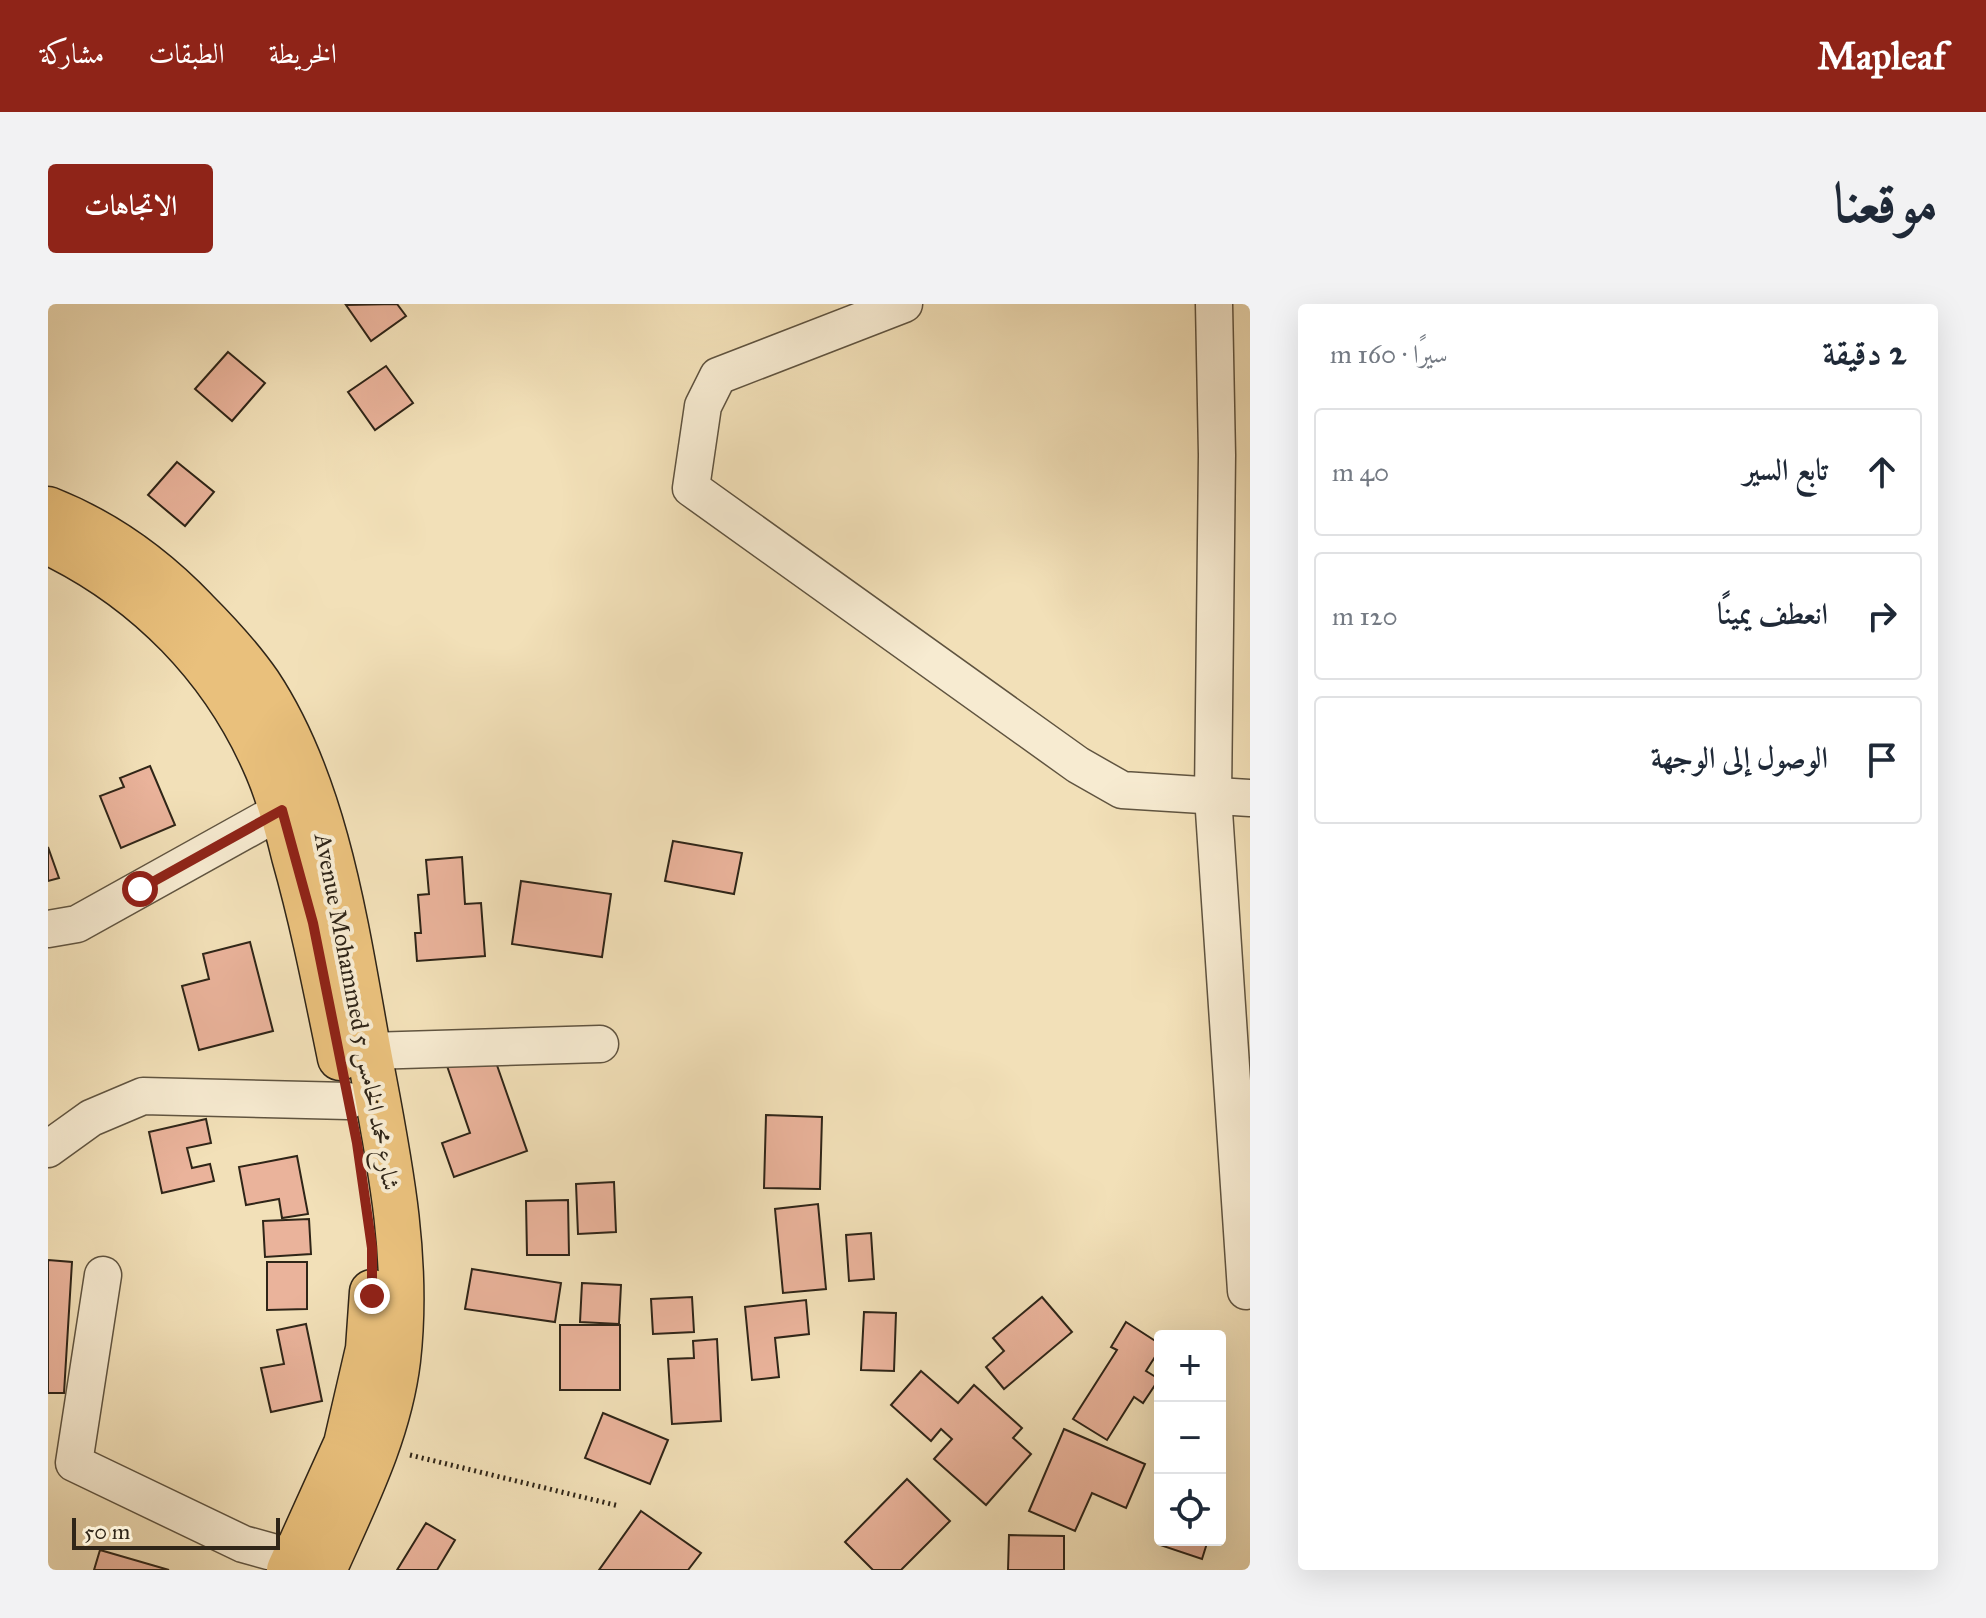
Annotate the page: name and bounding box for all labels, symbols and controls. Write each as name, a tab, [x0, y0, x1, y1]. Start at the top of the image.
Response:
text: Mapleaf	[1817, 33, 1946, 79]
text: مشاركة	[40, 36, 104, 71]
text: الطبقات	[148, 36, 225, 71]
text: الخريطة	[269, 36, 337, 71]
button: الاتجاهات	[48, 164, 213, 253]
text: موقعنا	[1833, 169, 1938, 237]
text: 2 دقيقة	[1823, 332, 1906, 373]
text: سيرًا · 160 m	[1330, 338, 1448, 370]
icon: ahead	[1860, 450, 1904, 494]
text: تابع السير	[1743, 452, 1828, 488]
text: 40 m	[1332, 456, 1389, 488]
icon: right	[1860, 594, 1904, 638]
text: انعطف يمينًا	[1717, 596, 1828, 632]
text: 120 m	[1332, 600, 1398, 632]
icon: arrive	[1860, 738, 1904, 782]
text: الوصول إلى الوجهة	[1651, 740, 1828, 776]
street label: Avenue Mohammed 5 شارع محمد الخامس	[303, 830, 406, 1194]
route start	[122, 871, 158, 907]
route end	[354, 1278, 390, 1314]
map controls	[1154, 1330, 1226, 1546]
button: +	[1154, 1330, 1226, 1402]
button: −	[1154, 1402, 1226, 1474]
button: locate	[1154, 1474, 1226, 1546]
scale bar	[72, 1514, 280, 1550]
text: 50 m	[84, 1518, 130, 1545]

